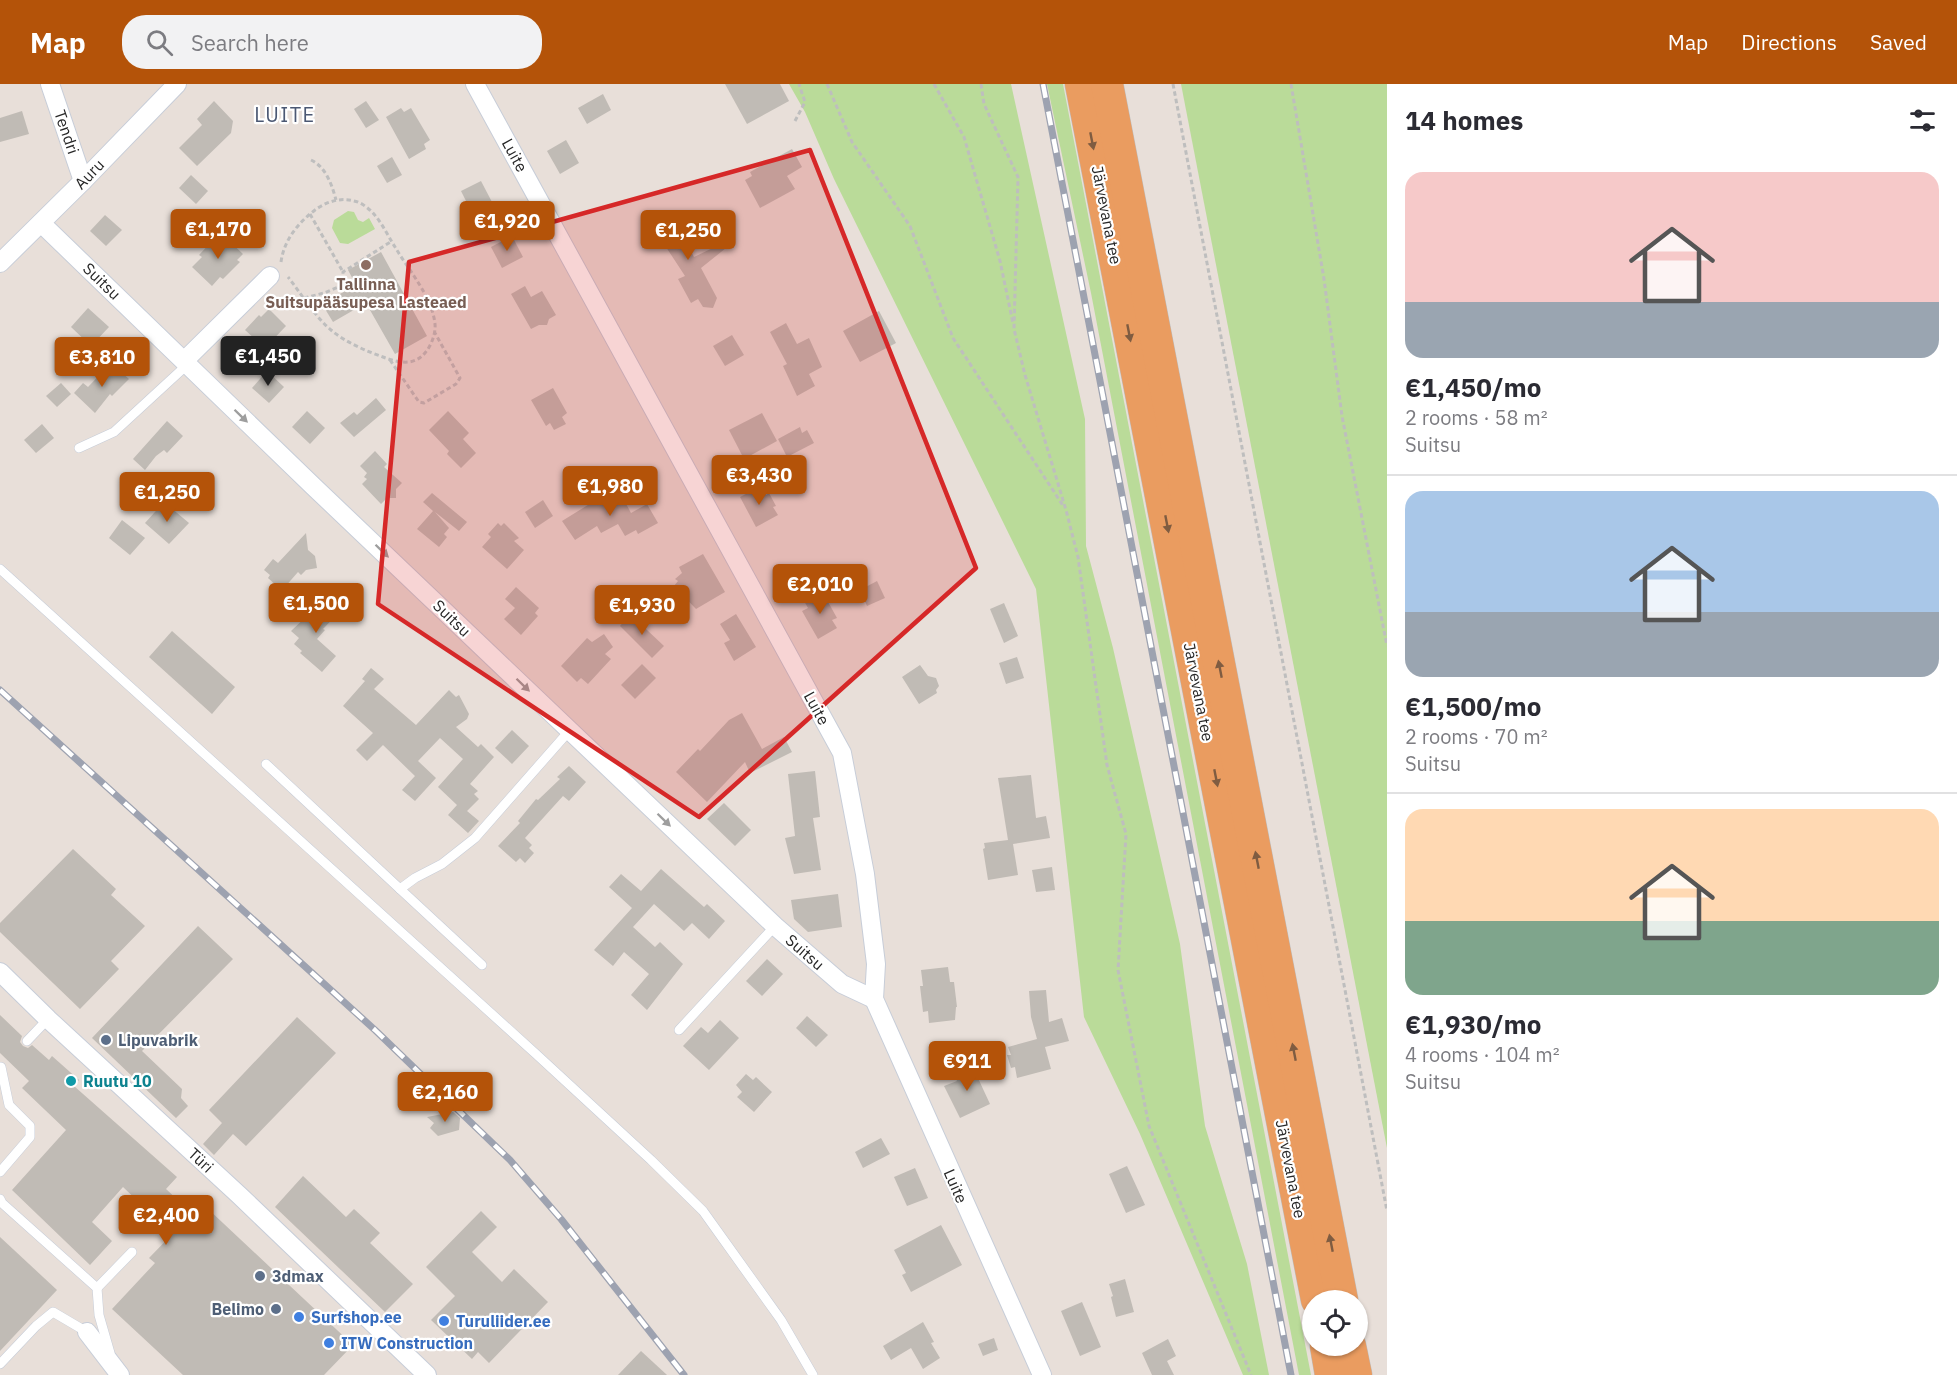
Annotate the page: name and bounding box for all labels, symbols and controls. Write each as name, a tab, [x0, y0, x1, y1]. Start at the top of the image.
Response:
search box	[122, 15, 542, 69]
text: Map	[30, 24, 86, 61]
icon: search	[143, 26, 176, 59]
text: Search here	[191, 28, 309, 57]
text: Map	[1668, 28, 1708, 56]
text: Directions	[1741, 28, 1837, 56]
text: Saved	[1870, 28, 1927, 56]
district label: LUITE	[254, 101, 316, 128]
text: 14 homes	[1405, 103, 1523, 137]
icon: filters	[1906, 104, 1939, 137]
street label: Tendri	[50, 107, 84, 157]
one-way arrow	[1088, 132, 1097, 151]
street label: Luite	[498, 135, 532, 175]
street label: Auru	[70, 155, 108, 193]
street label: Järvevana tee	[1088, 164, 1126, 266]
pin: €1,920	[458, 201, 556, 252]
text: €1,920	[474, 207, 540, 234]
pin: €1,170	[169, 209, 267, 260]
pin: €1,250	[639, 210, 737, 261]
icon: home	[1618, 211, 1726, 319]
text: €1,170	[185, 215, 251, 242]
text: €1,250	[655, 216, 721, 243]
street label: Suitsu	[79, 258, 125, 304]
marker: Tallinna Suitsupääsupesa Lasteaed	[359, 258, 373, 272]
place label: Tallinna Suitsupääsupesa Lasteaed	[265, 274, 467, 312]
one-way arrow	[1125, 324, 1134, 343]
pin: €1,450	[219, 336, 317, 387]
pin: €3,810	[53, 337, 151, 388]
text: €1,450	[235, 342, 301, 369]
text: €3,810	[69, 343, 135, 370]
text: €1,450/mo	[1405, 370, 1541, 404]
text: 2 rooms · 58 m²	[1405, 404, 1548, 431]
one-way arrow	[234, 409, 249, 423]
text: Suitsu	[1405, 431, 1461, 458]
pin: €3,430	[710, 455, 808, 506]
text: €3,430	[726, 461, 792, 488]
pin: €1,980	[561, 466, 659, 517]
pin: €1,250	[118, 472, 216, 523]
text: €1,980	[577, 472, 643, 499]
text: €1,250	[134, 478, 200, 505]
one-way arrow	[1163, 515, 1172, 534]
icon: home	[1618, 530, 1726, 638]
one-way arrow	[374, 544, 389, 557]
pin: €2,010	[771, 564, 869, 615]
text: €2,010	[787, 570, 853, 597]
pin: €1,500	[267, 583, 365, 634]
pin: €1,930	[593, 585, 691, 636]
text: €1,500	[283, 589, 349, 616]
text: €1,930	[609, 591, 675, 618]
street label: Suitsu	[429, 595, 475, 641]
street label: Järvevana tee	[1180, 641, 1218, 743]
one-way arrow	[1215, 659, 1224, 678]
one-way arrow	[516, 678, 530, 692]
street label: Luite	[800, 688, 834, 728]
text: €1,500/mo	[1405, 689, 1541, 723]
text: 2 rooms · 70 m²	[1405, 723, 1548, 750]
text: Suitsu	[1405, 750, 1461, 777]
one-way arrow	[1212, 768, 1221, 787]
one-way arrow	[657, 813, 672, 827]
icon: home	[1618, 848, 1726, 956]
one-way arrow	[1252, 850, 1261, 869]
street label: Suitsu	[781, 930, 829, 974]
text: €1,930/mo	[1405, 1007, 1541, 1041]
place label: Lipuvabrik	[118, 1030, 199, 1050]
marker: Lipuvabrik	[99, 1033, 113, 1047]
pin: €911	[931, 1041, 1003, 1092]
text: 4 rooms · 104 m²	[1405, 1041, 1560, 1068]
one-way arrow	[1289, 1042, 1298, 1061]
text: €911	[943, 1047, 991, 1074]
text: Suitsu	[1405, 1068, 1461, 1095]
place label: Ruutu 10	[83, 1071, 152, 1091]
pin: €2,160	[396, 1072, 494, 1123]
marker: Ruutu 10	[64, 1074, 78, 1088]
text: €2,160	[412, 1078, 478, 1105]
street label: Järvevana tee	[1272, 1118, 1310, 1220]
street label: Türi	[184, 1143, 218, 1177]
street label: Luite	[940, 1166, 972, 1206]
pin: €2,400	[117, 1195, 215, 1246]
text: €2,400	[133, 1201, 199, 1228]
one-way arrow	[1326, 1233, 1335, 1252]
place label: 3dmax	[272, 1266, 324, 1286]
marker: 3dmax	[253, 1269, 267, 1283]
map controls	[1302, 1290, 1368, 1356]
button: locate	[1302, 1290, 1368, 1356]
place label: Belimo	[212, 1299, 264, 1319]
marker: Belimo	[269, 1302, 283, 1316]
place label: Surfshop.ee	[311, 1307, 402, 1327]
marker: Surfshop.ee	[292, 1310, 306, 1324]
place label: Turuliider.ee	[456, 1311, 551, 1331]
marker: Turuliider.ee	[437, 1314, 451, 1328]
place label: ITW Construction	[341, 1333, 473, 1353]
marker: ITW Construction	[322, 1336, 336, 1350]

